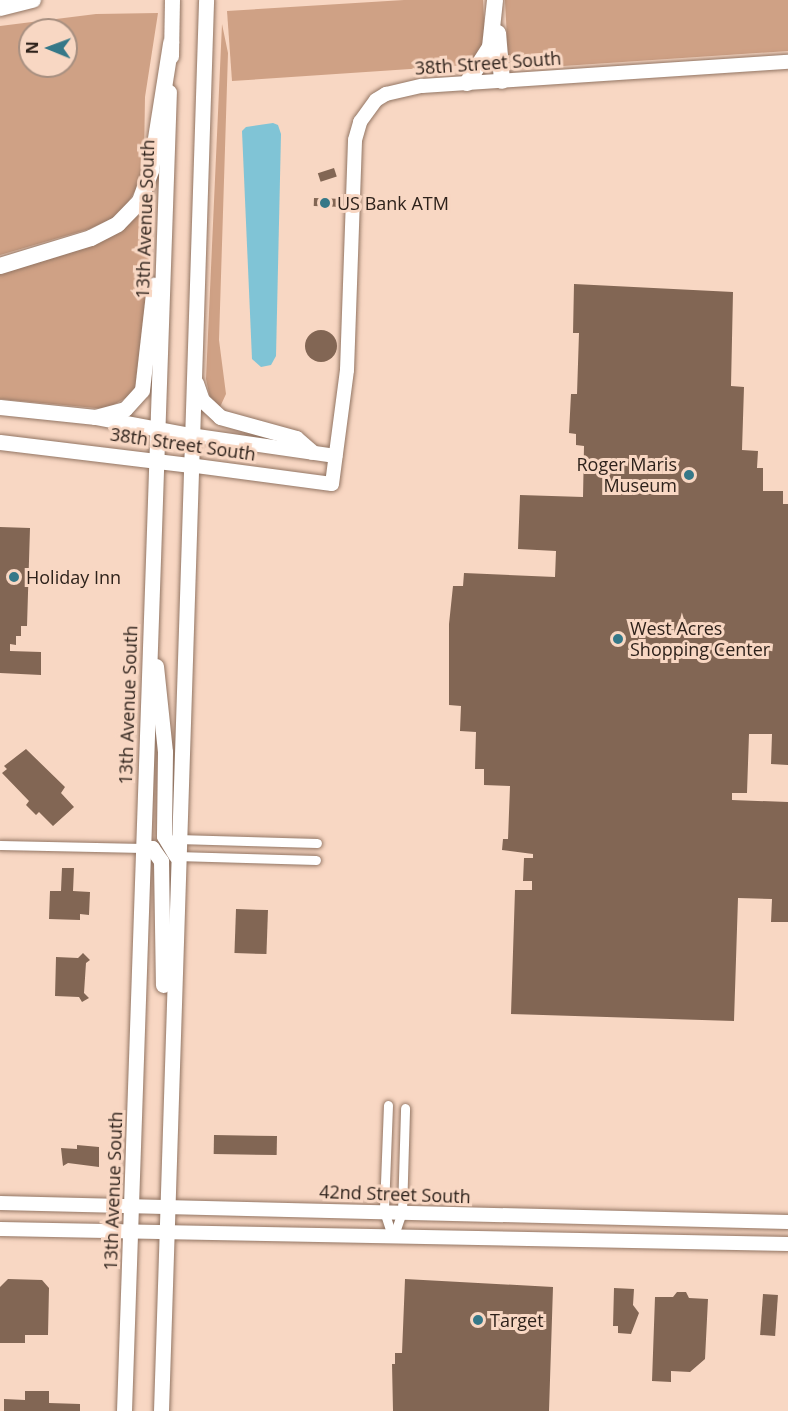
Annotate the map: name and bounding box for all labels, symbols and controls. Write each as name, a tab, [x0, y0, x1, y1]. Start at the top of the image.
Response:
north arrow	[18, 18, 78, 78]
text: N	[21, 41, 43, 54]
street label: 38th Street South	[414, 47, 562, 79]
street label: 13th Avenue South	[131, 139, 159, 299]
place label: US Bank ATM	[337, 192, 449, 214]
marker: US Bank ATM	[318, 196, 332, 210]
street label: 38th Street South	[109, 423, 257, 465]
place label: Roger Maris Museum	[576, 454, 677, 496]
marker: Roger Maris Museum	[682, 468, 696, 482]
place label: Holiday Inn	[26, 566, 121, 588]
marker: Holiday Inn	[7, 570, 21, 584]
place label: West Acres Shopping Center	[630, 618, 770, 660]
street label: 13th Avenue South	[114, 625, 142, 785]
marker: West Acres Shopping Center	[611, 632, 625, 646]
street label: 13th Avenue South	[99, 1111, 127, 1271]
street label: 42nd Street South	[319, 1181, 471, 1207]
place label: Target	[490, 1309, 544, 1331]
marker: Target	[471, 1313, 485, 1327]

